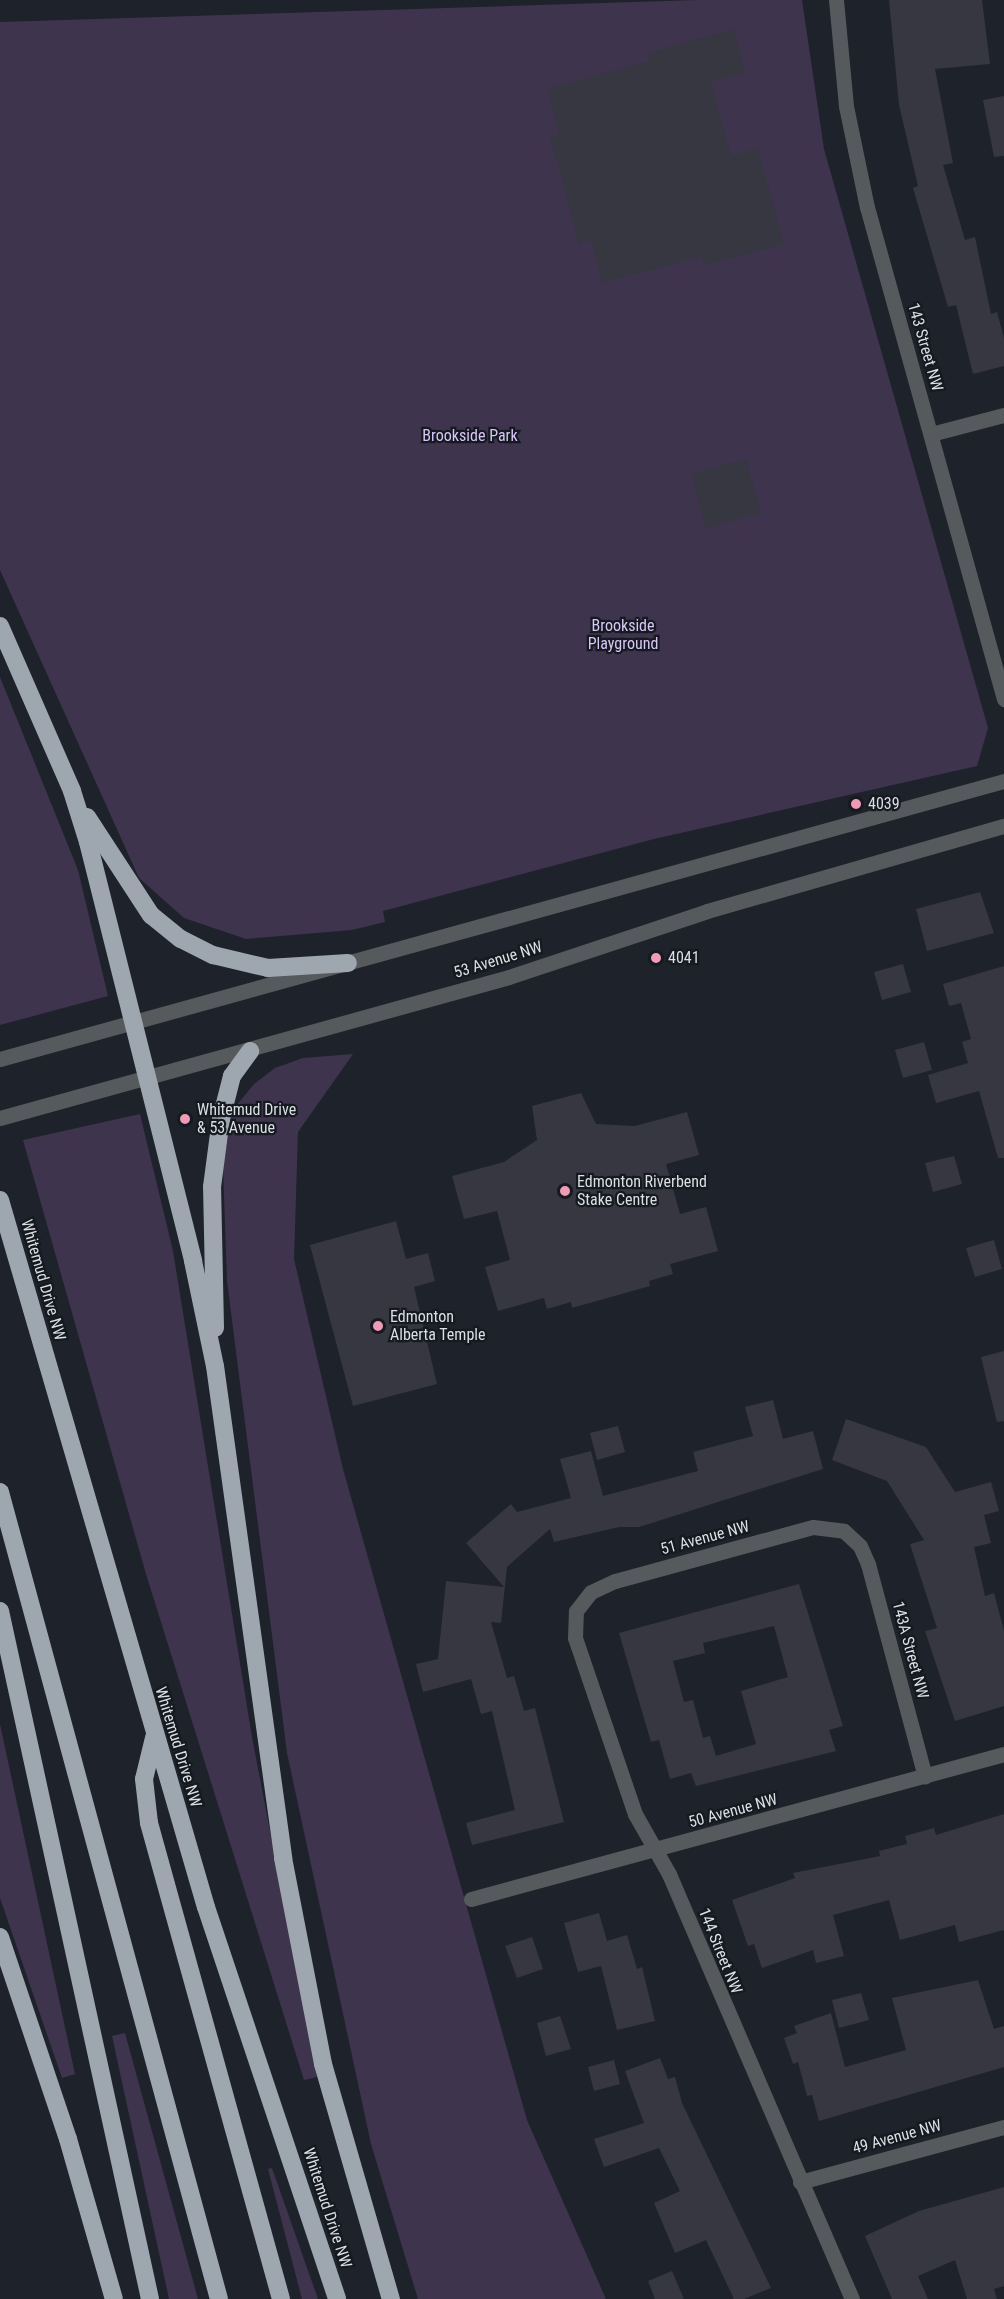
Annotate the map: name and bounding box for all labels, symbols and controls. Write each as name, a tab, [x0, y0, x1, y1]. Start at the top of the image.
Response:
street label: 143 Street NW	[903, 301, 947, 393]
park label: Brookside Park	[422, 426, 518, 446]
park label: Brookside Playground	[588, 616, 658, 654]
place label: 4039	[868, 794, 900, 814]
marker: 4039	[849, 797, 863, 811]
street label: 53 Avenue NW	[452, 937, 544, 983]
place label: 4041	[668, 948, 700, 968]
marker: 4041	[649, 951, 663, 965]
place label: Whitemud Drive & 53 Avenue	[197, 1100, 296, 1138]
marker: Whitemud Drive & 53 Avenue	[178, 1112, 192, 1126]
place label: Edmonton Riverbend Stake Centre	[577, 1172, 707, 1210]
marker: Edmonton Riverbend Stake Centre	[558, 1184, 572, 1198]
street label: Whitemud Drive NW	[17, 1217, 69, 1343]
place label: Edmonton Alberta Temple	[390, 1307, 486, 1345]
marker: Edmonton Alberta Temple	[371, 1319, 385, 1333]
street label: 51 Avenue NW	[658, 1517, 752, 1559]
street label: 143A Street NW	[888, 1599, 932, 1701]
street label: Whitemud Drive NW	[151, 1684, 205, 1810]
street label: 50 Avenue NW	[686, 1790, 780, 1832]
street label: 144 Street NW	[694, 1905, 746, 1997]
street label: 49 Avenue NW	[850, 2116, 944, 2158]
street label: Whitemud Drive NW	[299, 2146, 355, 2270]

